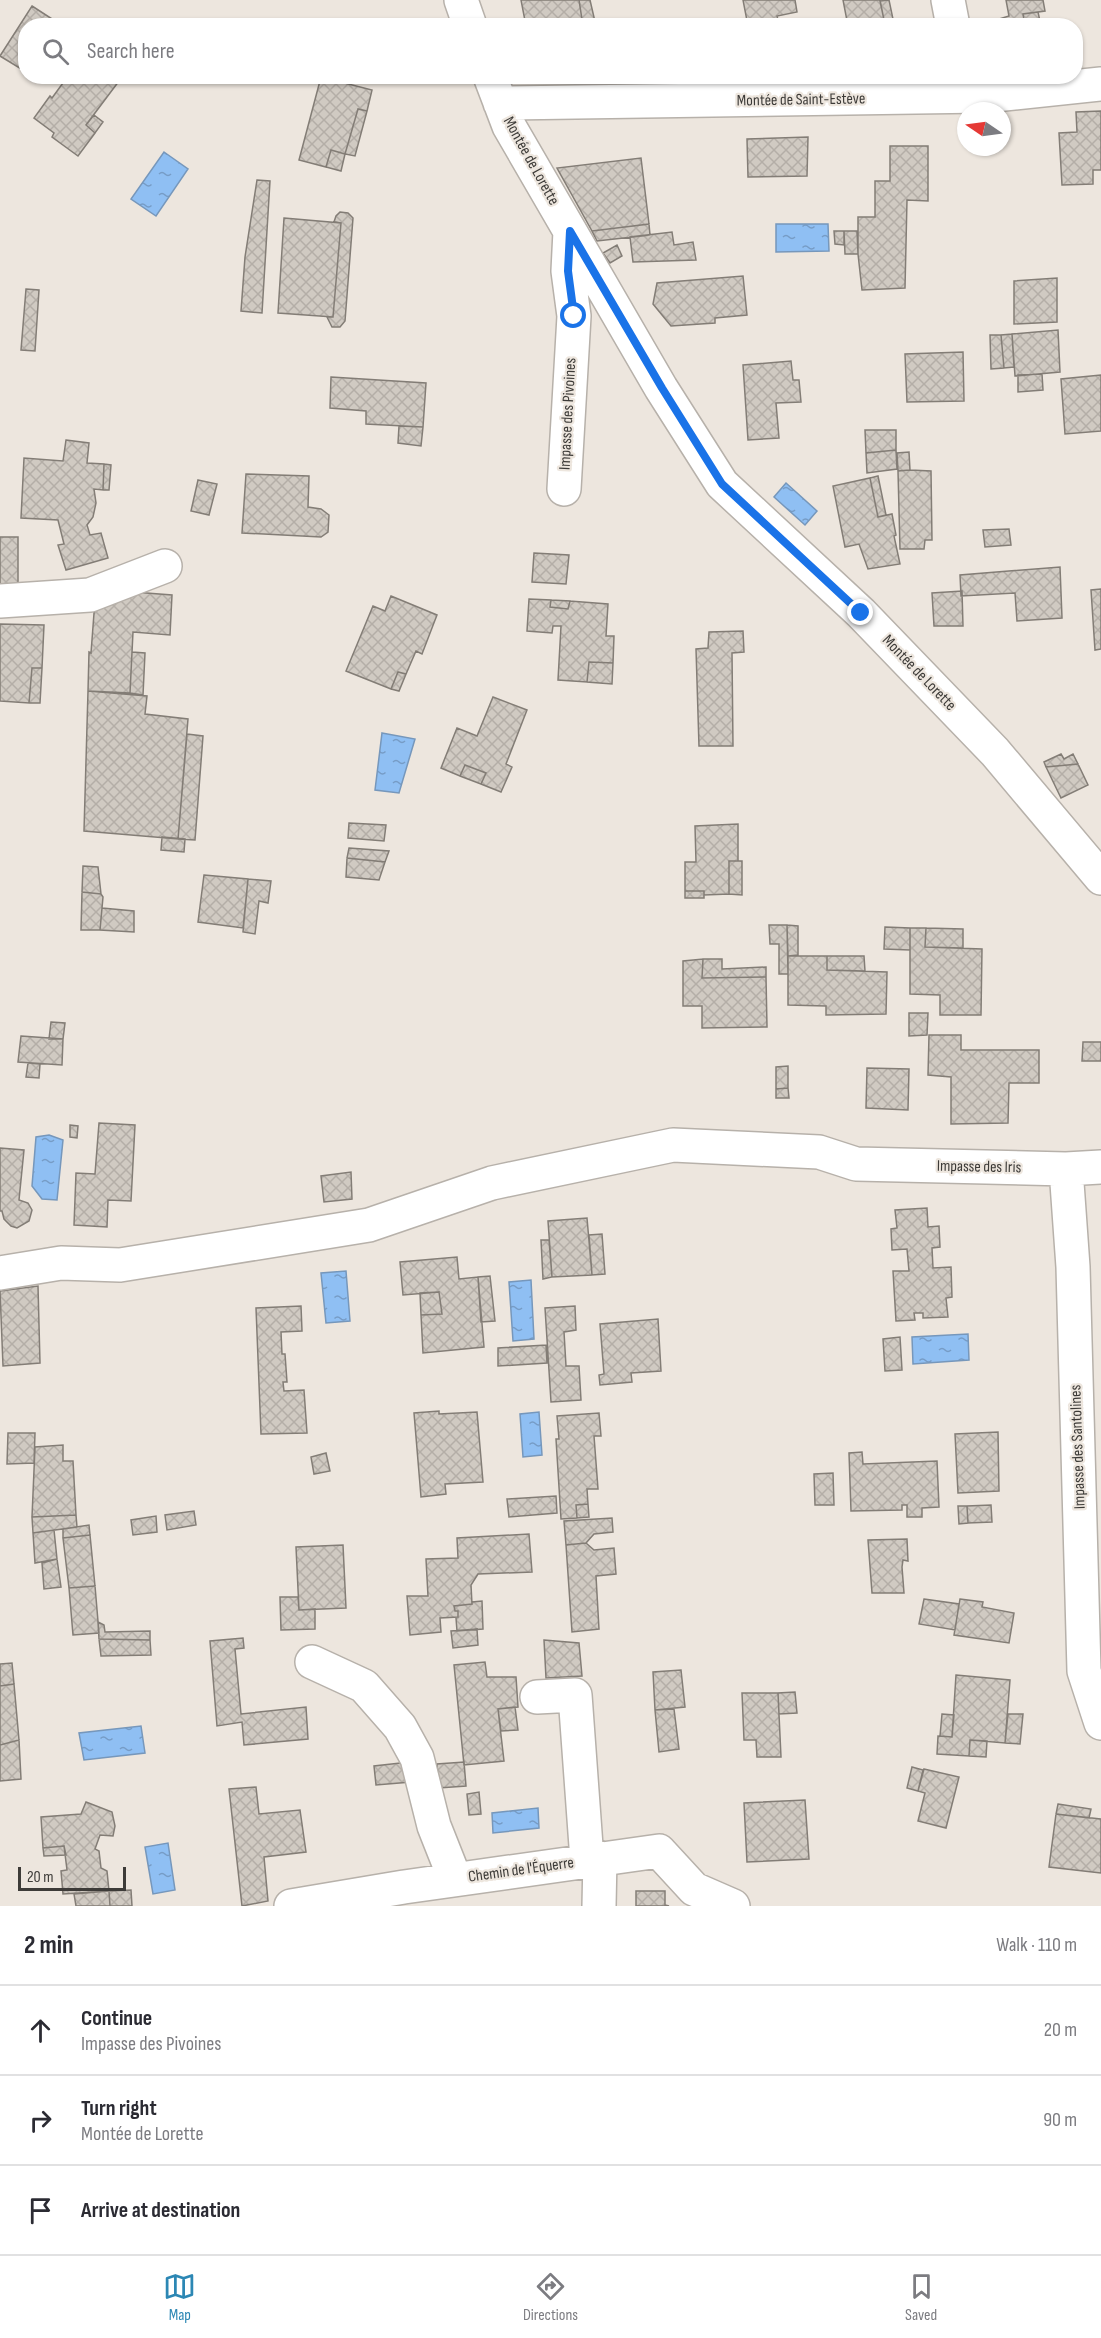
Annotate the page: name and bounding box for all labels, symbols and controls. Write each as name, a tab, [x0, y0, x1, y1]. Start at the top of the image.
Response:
search box	[18, 18, 1083, 84]
icon: search	[39, 35, 72, 68]
text: Search here	[87, 38, 174, 65]
street label: Montée de Saint-Estève	[737, 89, 865, 111]
north arrow	[957, 102, 1011, 156]
street label: Montée de Lorette	[499, 114, 563, 208]
route start	[560, 302, 586, 328]
street label: Impasse des Pivoines	[556, 357, 580, 471]
route end	[847, 599, 873, 625]
street label: Montée de Lorette	[878, 631, 960, 715]
street label: Impasse des Iris	[937, 1157, 1022, 1177]
street label: Impasse des Santolines	[1066, 1384, 1090, 1510]
street label: Chemin de l'Équerre	[467, 1853, 575, 1887]
scale bar	[18, 1864, 126, 1892]
text: 20 m	[27, 1868, 54, 1887]
text: 2 min	[24, 1930, 74, 1961]
text: Walk · 110 m	[996, 1933, 1077, 1957]
text: Continue	[81, 2005, 152, 2032]
icon: ahead	[24, 2014, 57, 2047]
text: 20 m	[1044, 2018, 1077, 2042]
text: Impasse des Pivoines	[81, 2032, 221, 2056]
text: Turn right	[81, 2095, 157, 2122]
icon: right	[24, 2104, 57, 2137]
text: 90 m	[1043, 2108, 1077, 2132]
text: Montée de Lorette	[81, 2122, 204, 2146]
icon: arrive	[24, 2194, 57, 2227]
text: Arrive at destination	[81, 2197, 240, 2224]
tab: Map	[163, 2270, 196, 2325]
tab: Directions	[523, 2270, 578, 2325]
tab: Saved	[905, 2270, 938, 2325]

